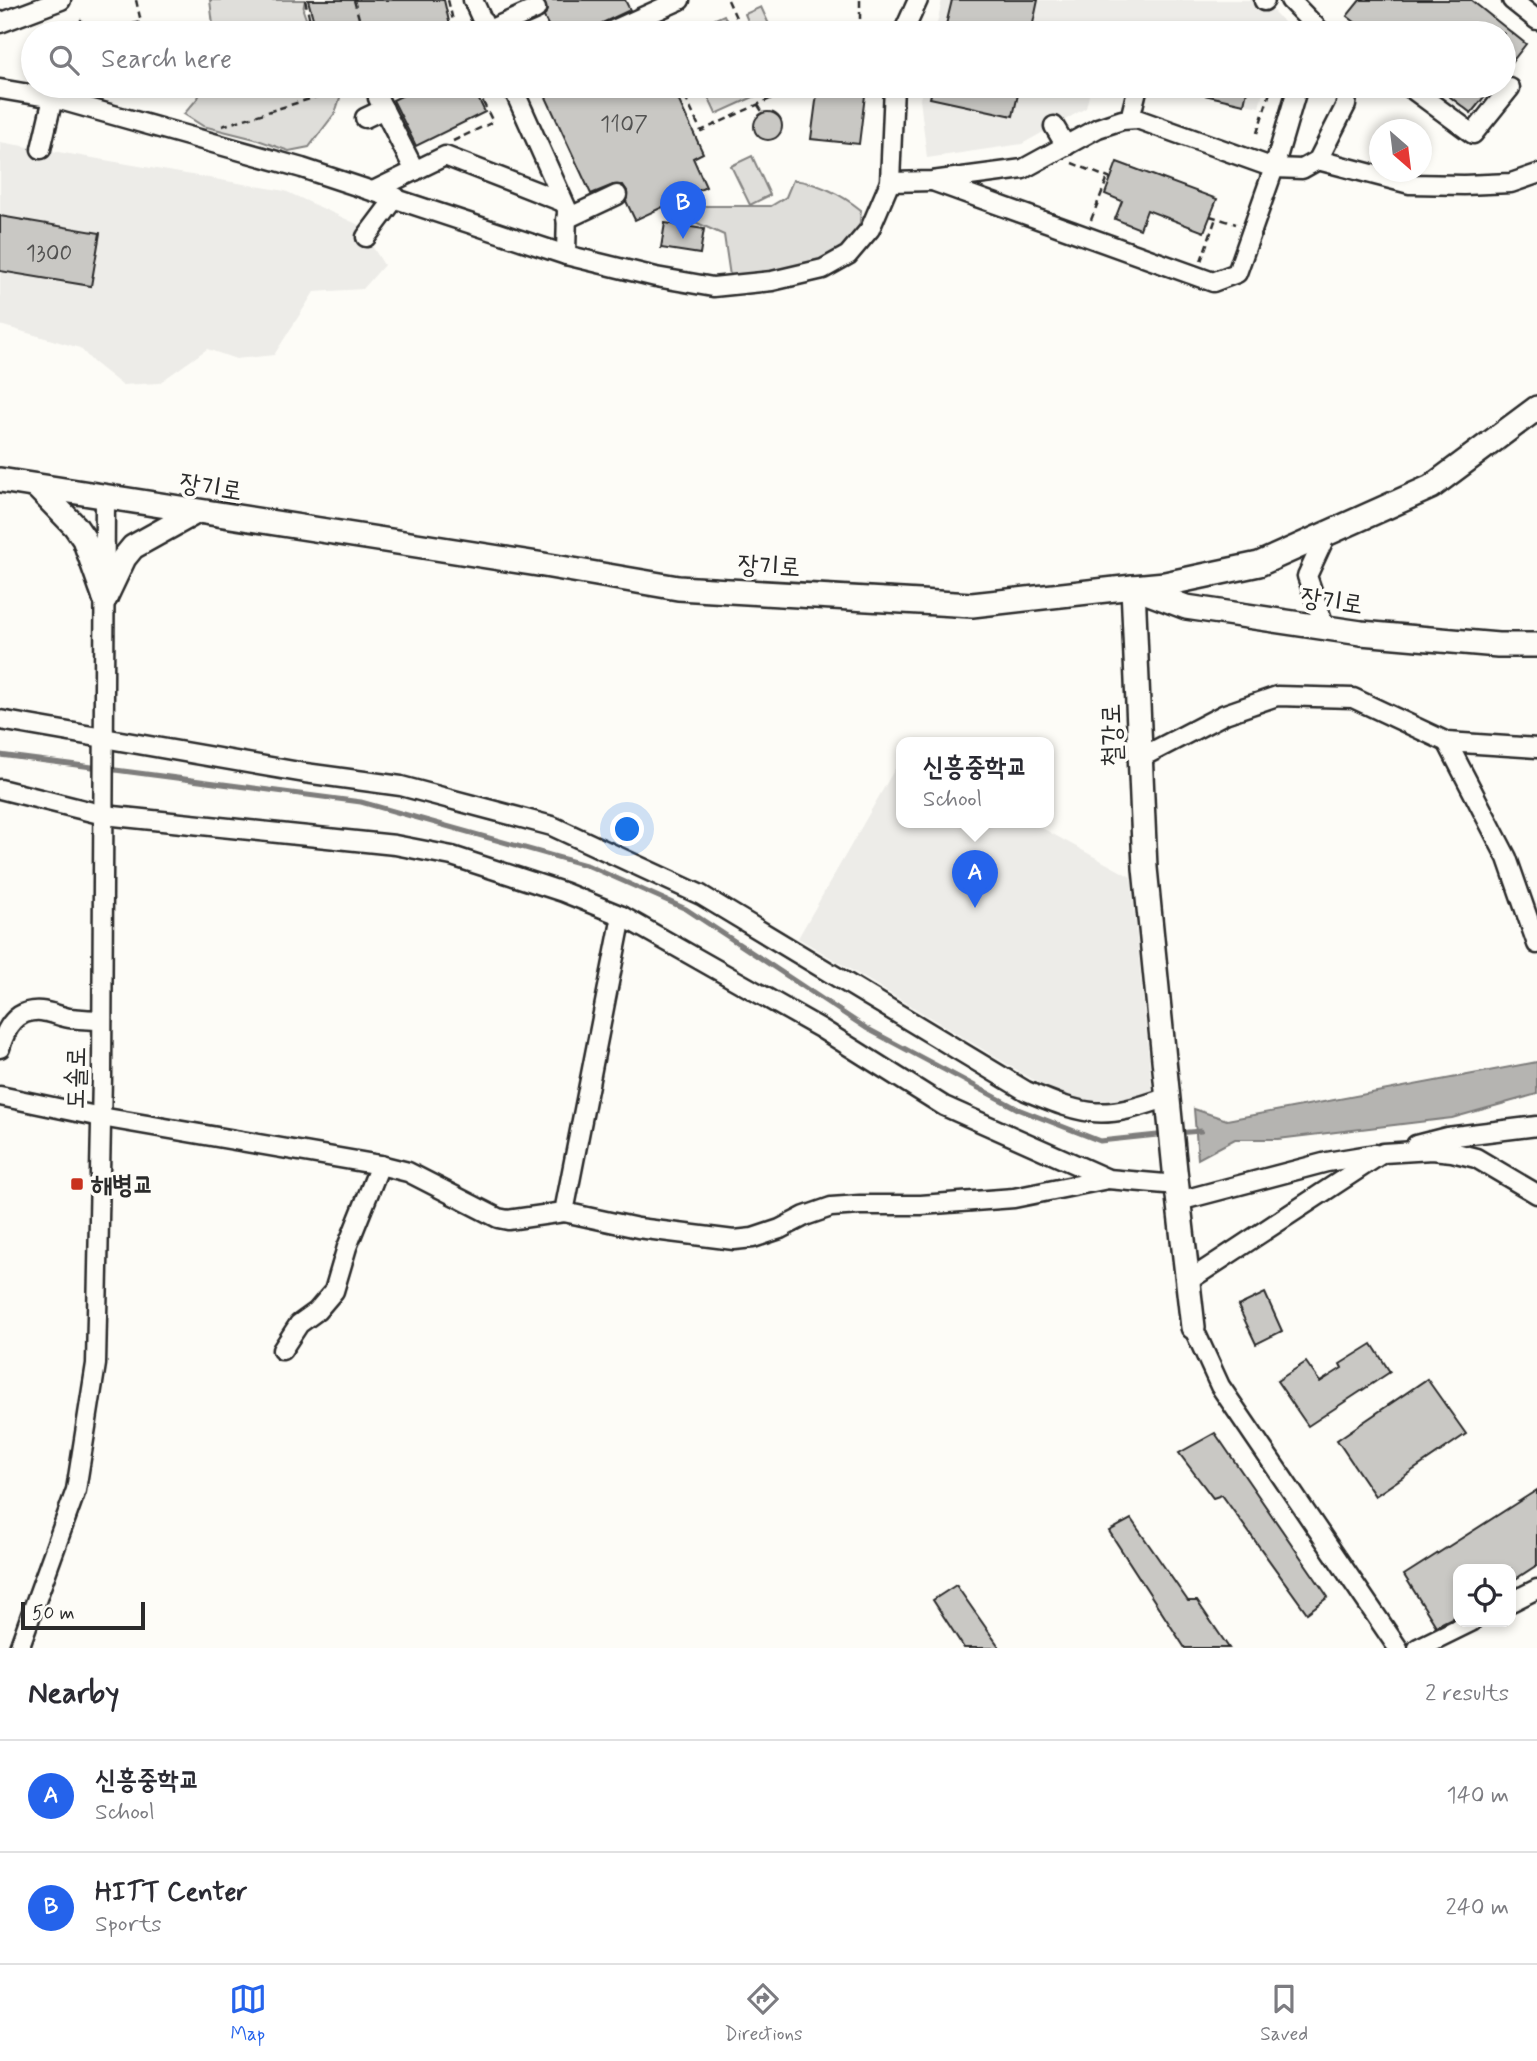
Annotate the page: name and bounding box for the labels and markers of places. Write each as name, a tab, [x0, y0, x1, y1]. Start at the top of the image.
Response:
pin: B	[660, 181, 706, 239]
pin: A	[952, 850, 998, 908]
place label: 해병교	[91, 1169, 154, 1203]
marker: 해병교	[69, 1176, 85, 1192]

